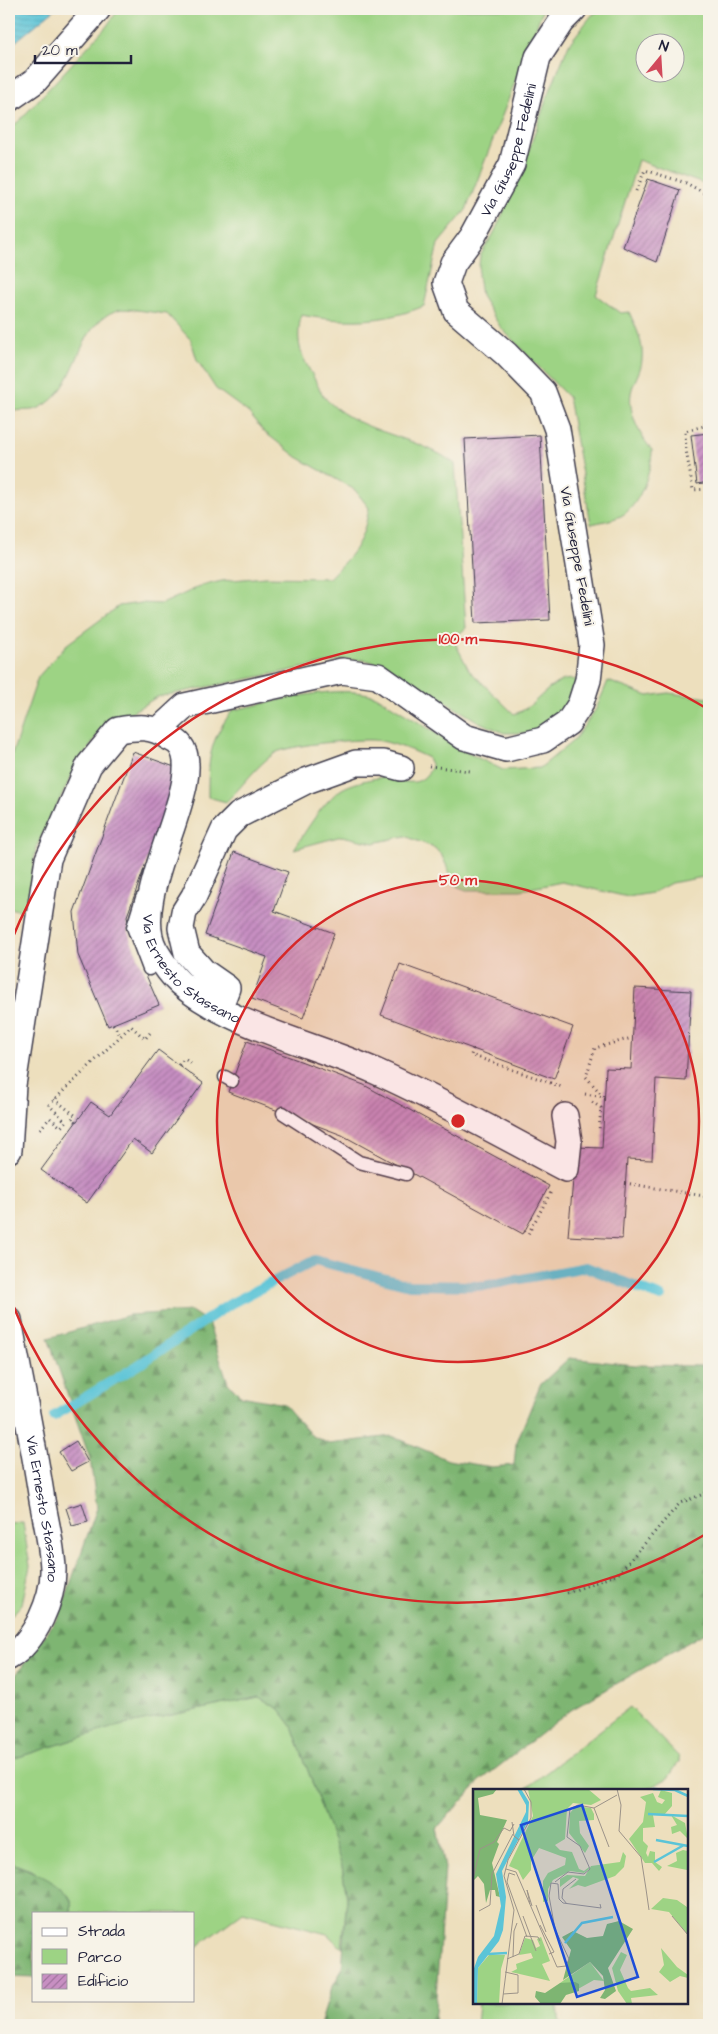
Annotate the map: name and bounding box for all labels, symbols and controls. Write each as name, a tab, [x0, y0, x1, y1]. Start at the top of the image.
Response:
scale bar	[35, 32, 131, 64]
north arrow	[636, 32, 686, 82]
text: N	[656, 36, 671, 58]
text: 20 m	[42, 40, 78, 61]
street label: Via Giuseppe Fedelini	[475, 81, 542, 220]
street label: Via Giuseppe Fedelini	[554, 485, 600, 628]
text: 100 m	[439, 629, 478, 650]
text: 50 m	[439, 870, 477, 891]
street label: Via Ernesto Stassano	[138, 914, 244, 1029]
centre of rings	[449, 1112, 467, 1130]
street label: Via Ernesto Stassano	[21, 1434, 64, 1584]
inset map	[473, 1789, 688, 2004]
legend	[32, 1912, 195, 2002]
text: Strada	[78, 1921, 125, 1942]
text: Parco	[78, 1947, 122, 1968]
text: Edificio	[78, 1971, 129, 1992]

